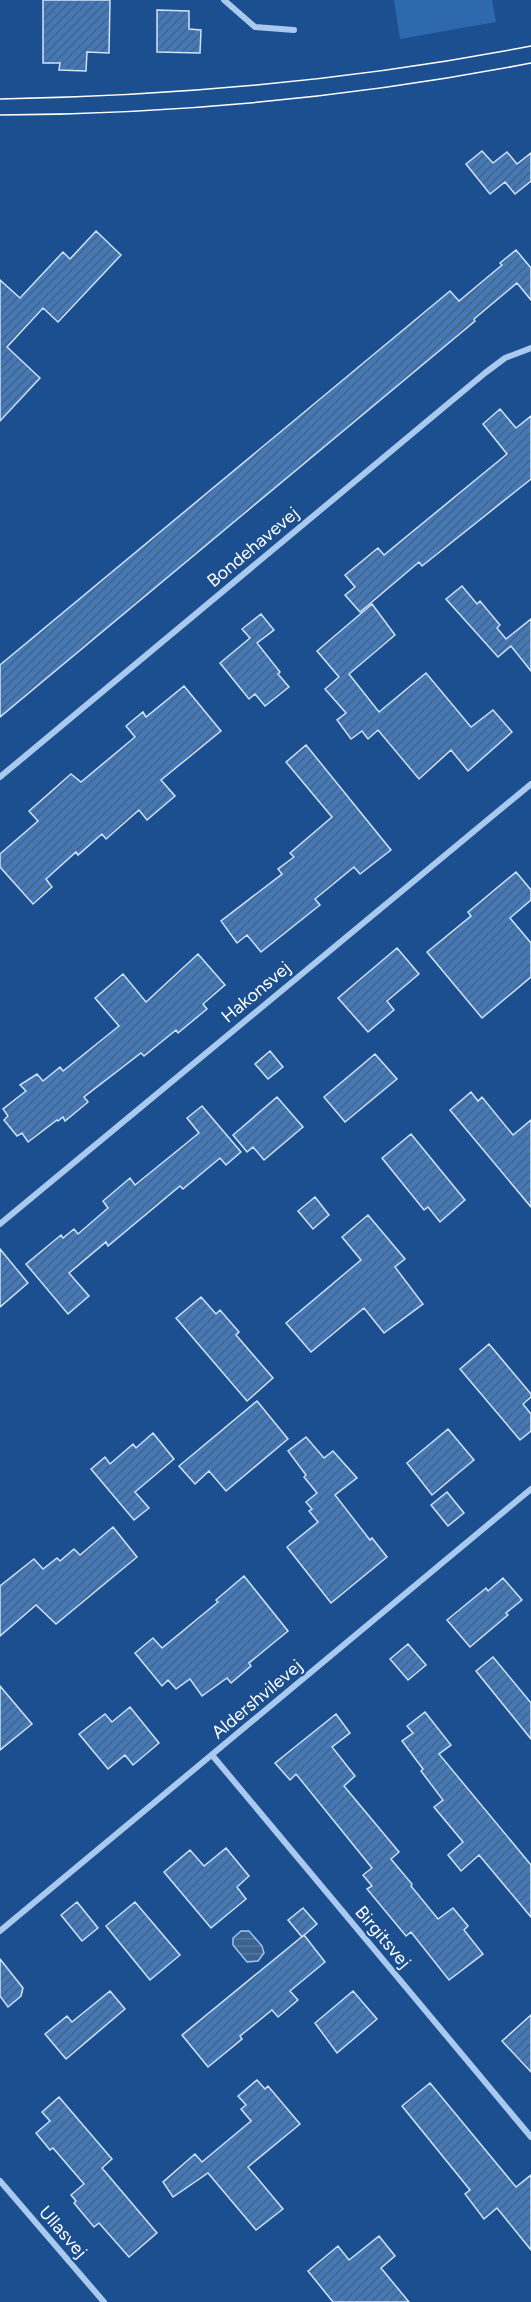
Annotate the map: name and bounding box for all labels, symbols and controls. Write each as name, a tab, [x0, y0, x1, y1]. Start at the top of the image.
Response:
street label: Bondehavevej	[202, 502, 304, 592]
street label: Hakonsvej	[217, 957, 295, 1027]
street label: Aldershvilevej	[207, 1655, 307, 1743]
street label: Birgitsvej	[350, 1901, 416, 1973]
street label: Ullasvej	[34, 2201, 92, 2263]

